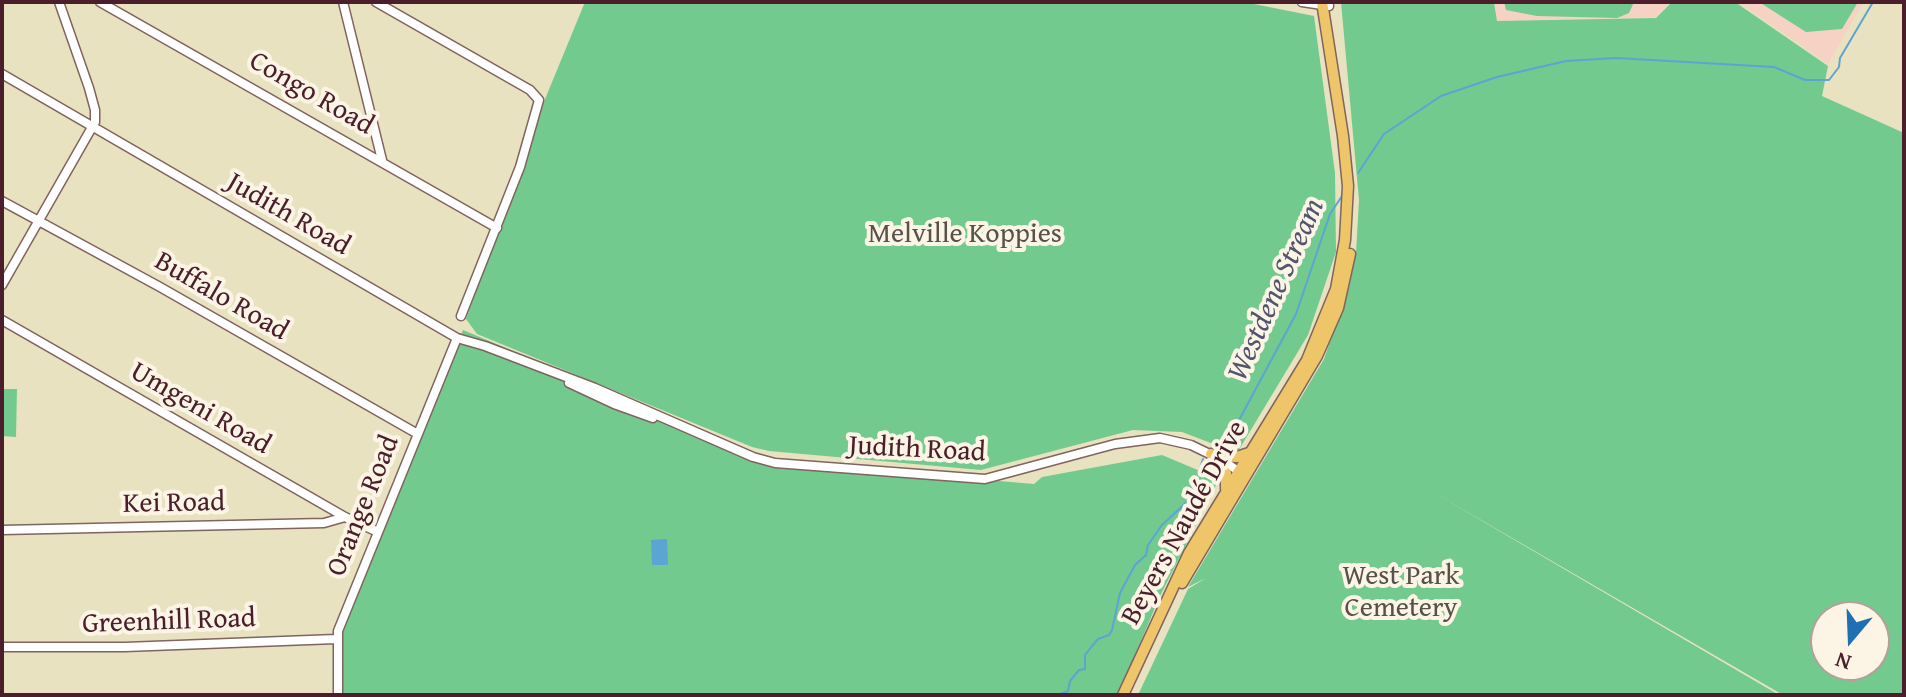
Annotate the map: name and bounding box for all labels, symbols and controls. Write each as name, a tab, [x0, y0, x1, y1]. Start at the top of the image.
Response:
street label: Congo Road	[243, 45, 379, 143]
street label: Judith Road	[220, 166, 356, 264]
water label: Westdene Stream	[1221, 193, 1333, 387]
park label: Melville Koppies	[868, 218, 1062, 252]
street label: Buffalo Road	[148, 245, 294, 349]
street label: Umgeni Road	[124, 355, 276, 463]
street label: Beyers Naudé Drive	[1115, 415, 1255, 631]
street label: Judith Road	[848, 430, 986, 470]
street label: Orange Road	[321, 431, 407, 581]
street label: Kei Road	[123, 486, 225, 522]
park label: West Park Cemetery	[1342, 560, 1460, 626]
north arrow	[1810, 601, 1890, 681]
street label: Greenhill Road	[82, 602, 256, 642]
text: N	[1831, 644, 1855, 679]

